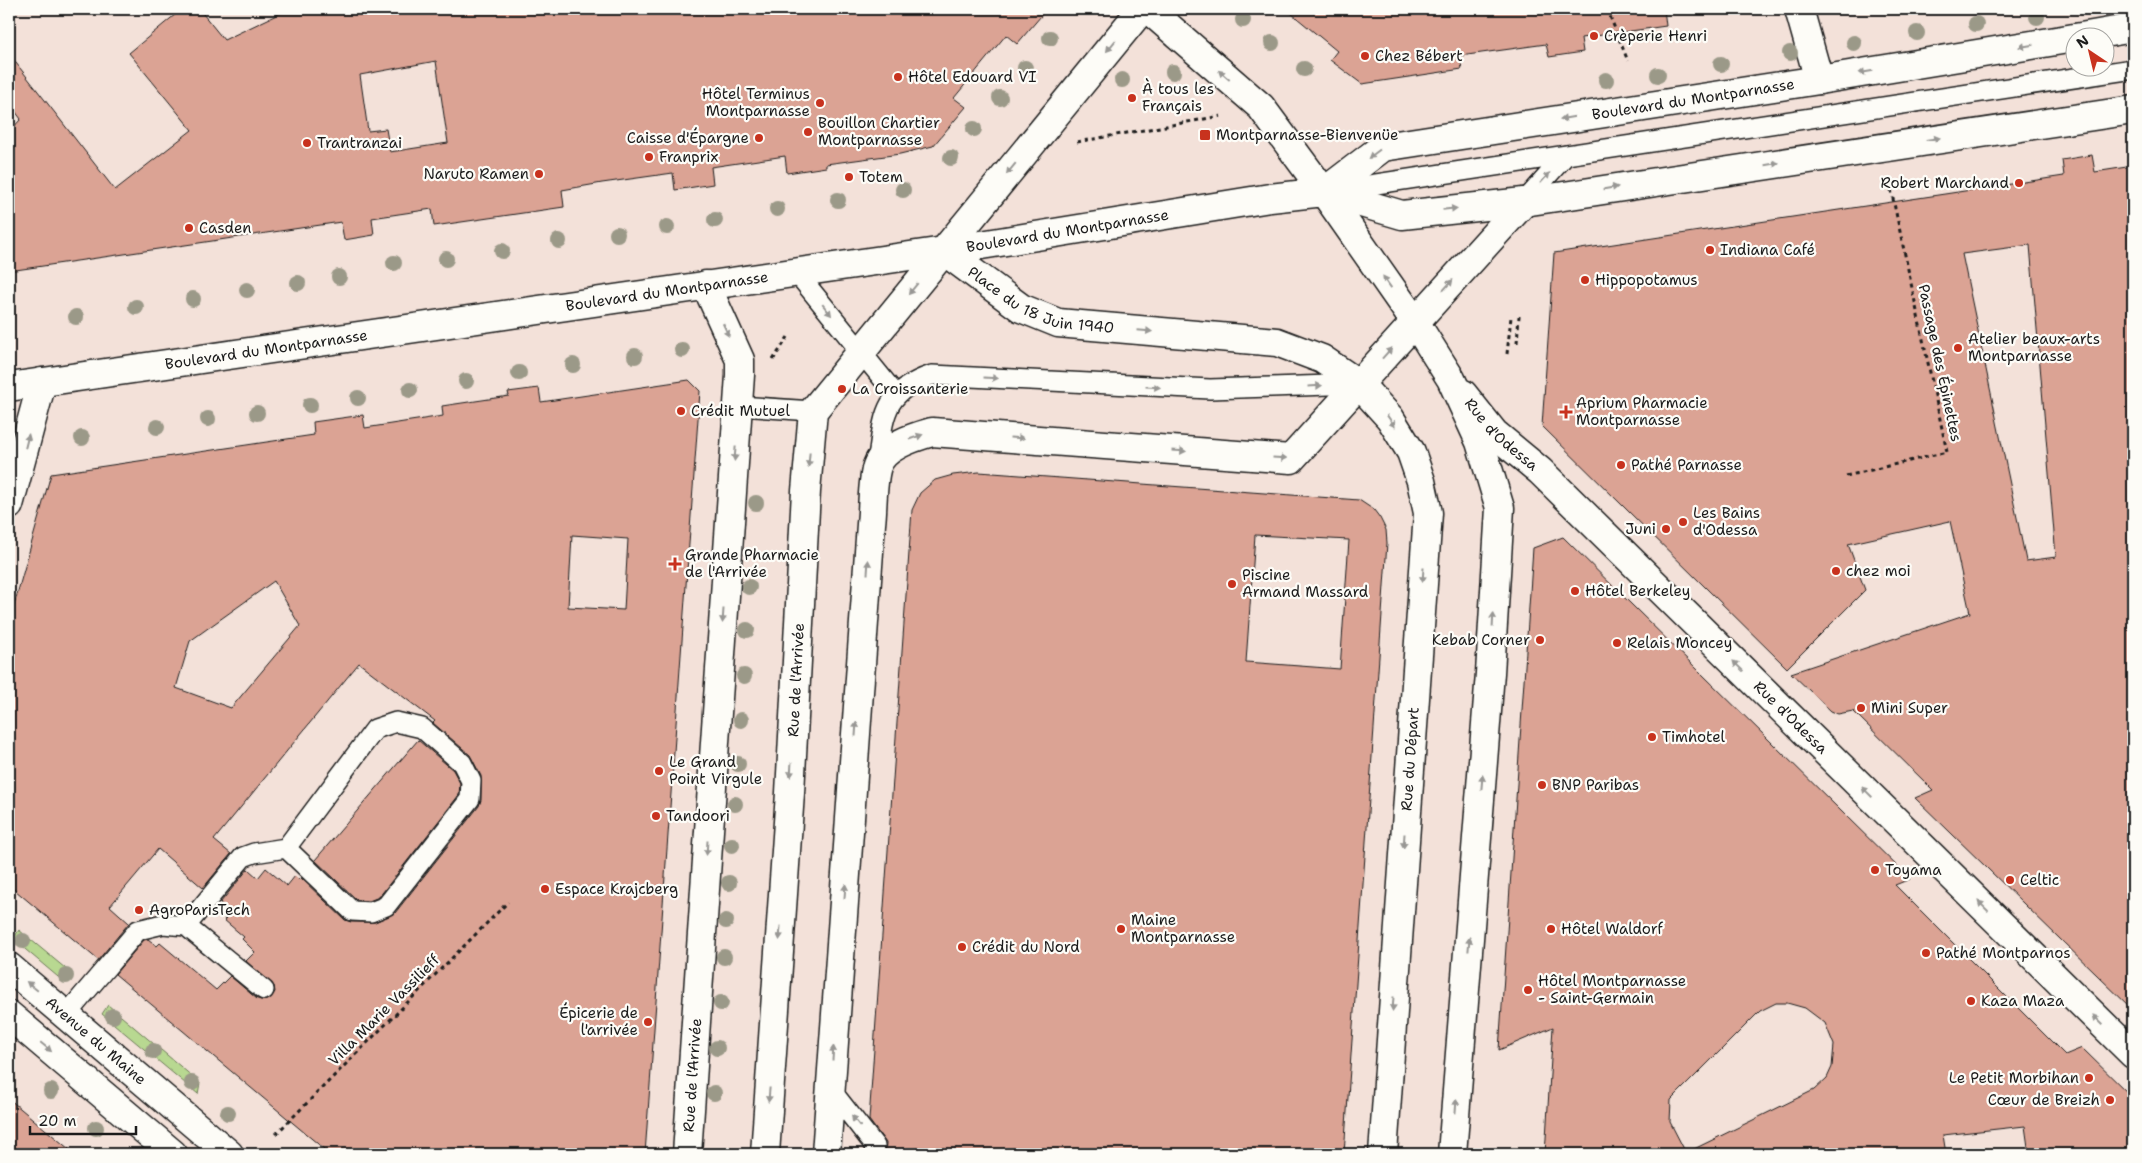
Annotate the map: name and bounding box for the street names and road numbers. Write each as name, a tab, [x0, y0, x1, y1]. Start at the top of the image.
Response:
street label: Boulevard du Montparnasse	[1591, 74, 1796, 125]
street label: Boulevard du Montparnasse	[965, 205, 1170, 257]
street label: Place du 18 Juin 1940	[964, 262, 1115, 338]
street label: Boulevard du Montparnasse	[564, 267, 770, 316]
street label: Passage des Épinettes	[1914, 282, 1967, 444]
street label: Boulevard du Montparnasse	[164, 325, 369, 374]
street label: Rue d'Odessa	[1460, 394, 1543, 476]
street label: Rue de l'Arrivée	[783, 622, 809, 738]
street label: Rue d'Odessa	[1749, 676, 1833, 759]
street label: Rue du Départ	[1396, 706, 1424, 812]
street label: Villa Marie Vassilieff	[324, 949, 445, 1070]
street label: Avenue du Maine	[41, 992, 151, 1089]
street label: Rue de l'Arrivée	[679, 1017, 706, 1133]

